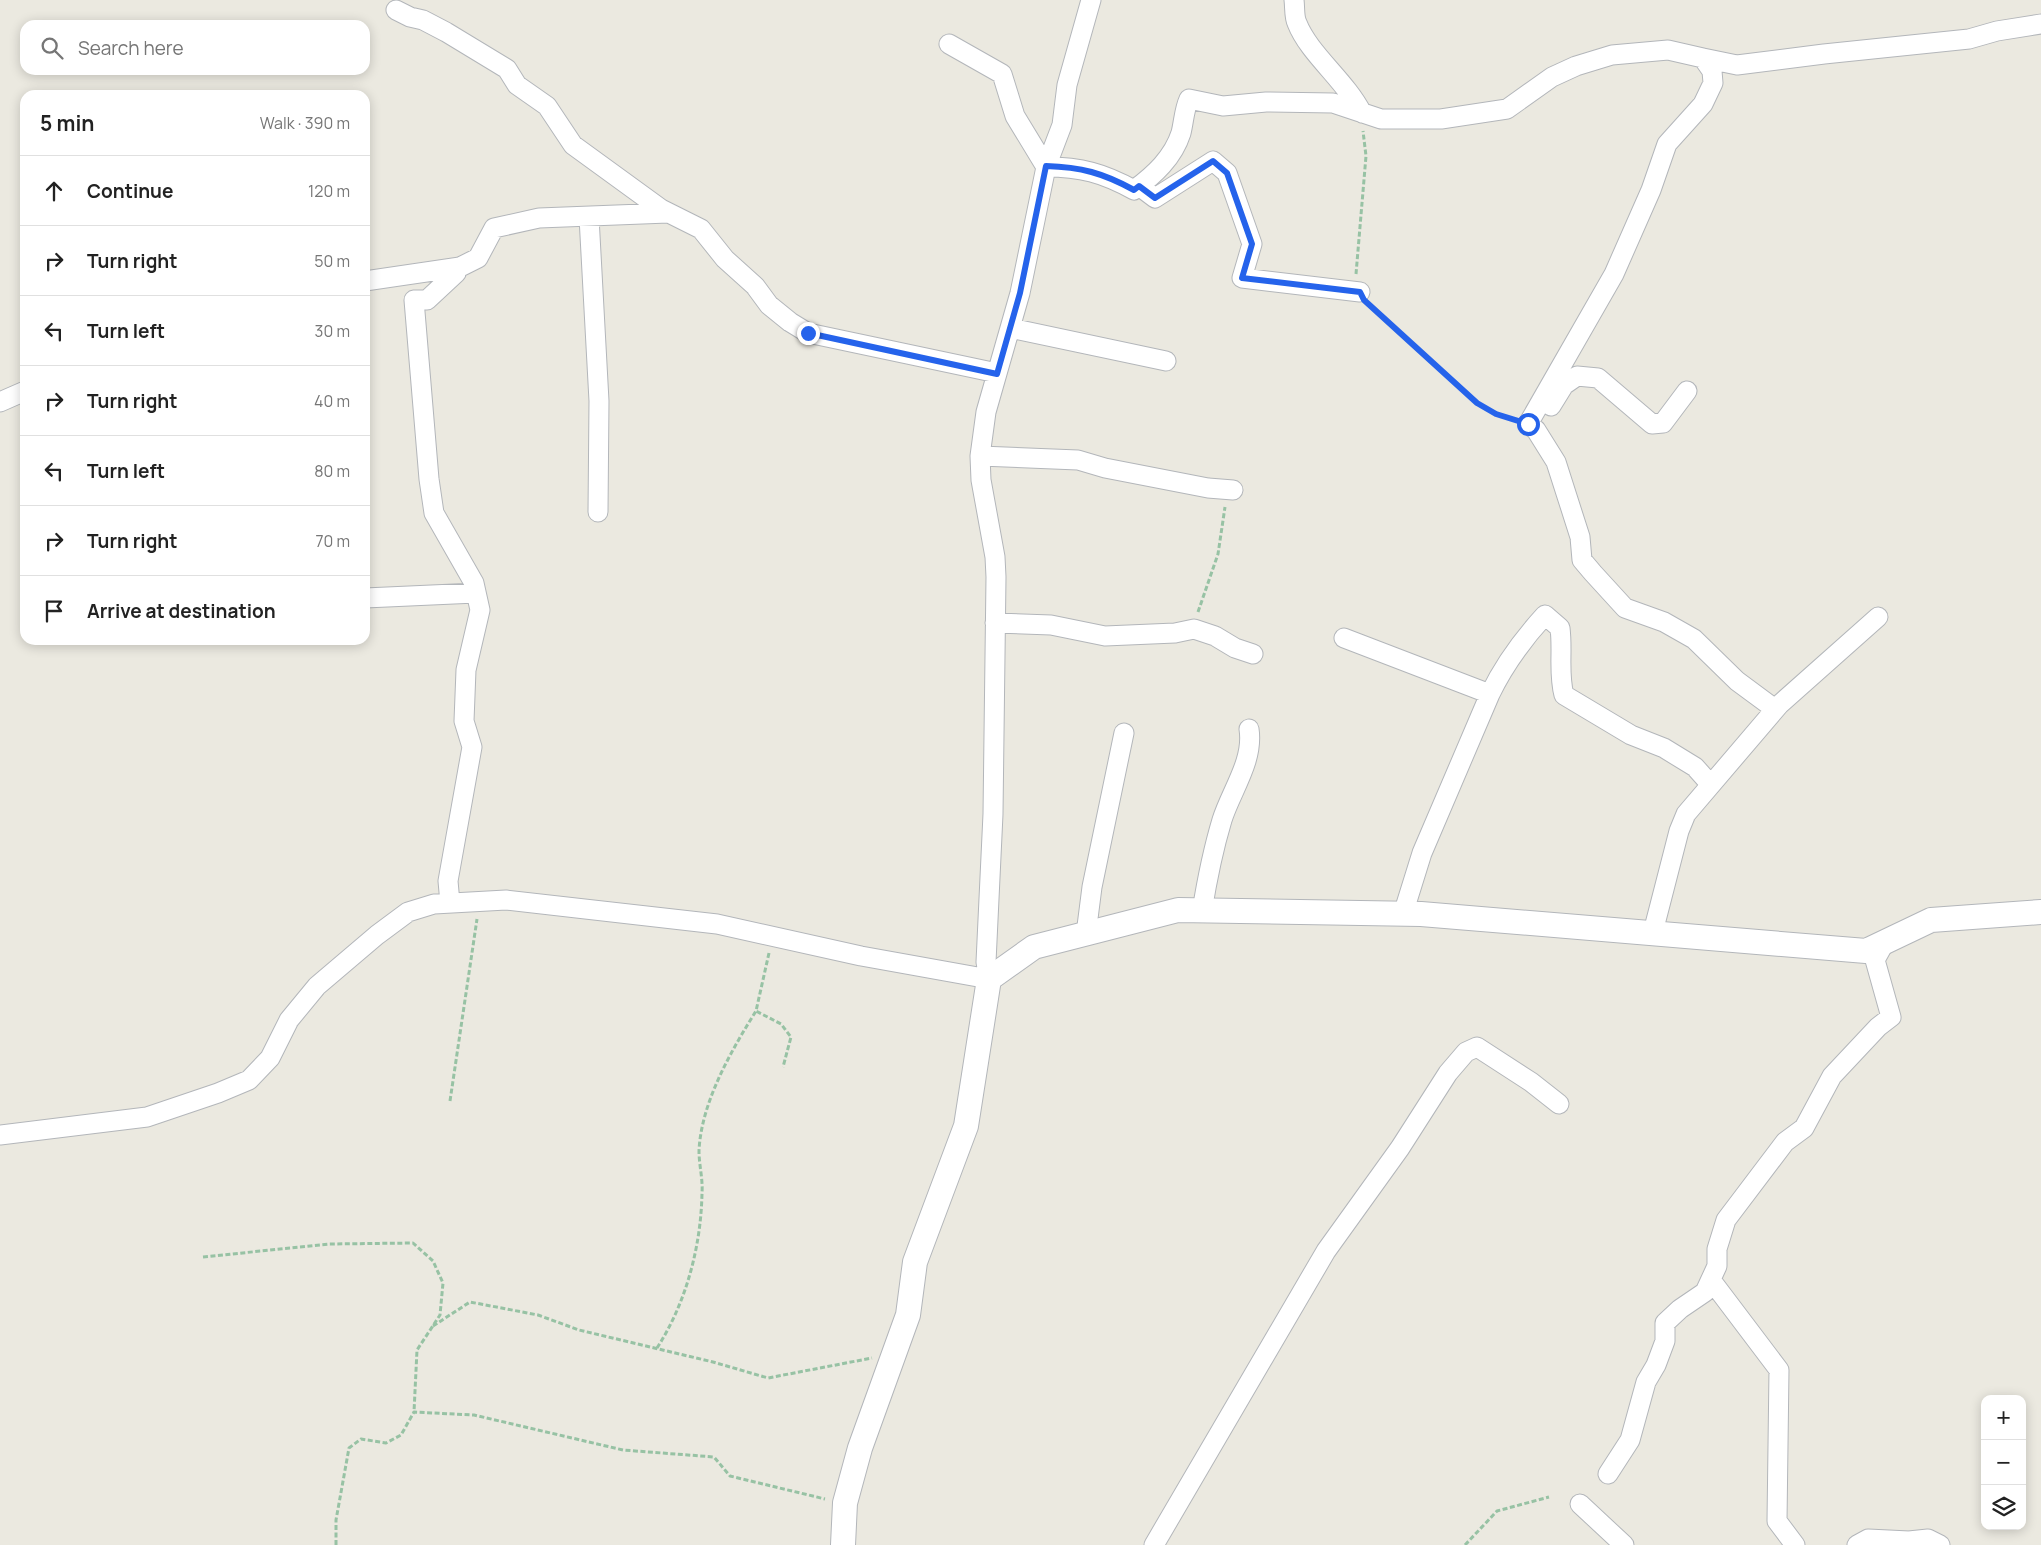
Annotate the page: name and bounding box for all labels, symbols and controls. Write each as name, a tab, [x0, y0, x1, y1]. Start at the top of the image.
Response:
search box	[20, 20, 370, 75]
icon: search	[38, 34, 66, 62]
text: Search here	[78, 35, 184, 61]
text: 5 min	[40, 109, 94, 137]
text: Walk · 390 m	[260, 112, 350, 134]
icon: ahead	[40, 177, 68, 205]
text: Continue	[87, 178, 173, 204]
text: 120 m	[308, 180, 350, 202]
icon: right	[40, 247, 68, 275]
text: Turn right	[87, 248, 177, 274]
text: 50 m	[314, 250, 350, 272]
icon: left	[40, 317, 68, 345]
text: Turn left	[87, 318, 165, 344]
text: 30 m	[315, 320, 350, 342]
route end	[797, 322, 820, 345]
icon: right	[40, 387, 68, 415]
text: Turn right	[87, 388, 177, 414]
text: 40 m	[314, 390, 350, 412]
route start	[1517, 413, 1540, 436]
icon: left	[40, 457, 68, 485]
text: Turn left	[87, 458, 165, 484]
text: 80 m	[314, 460, 350, 482]
icon: right	[40, 527, 68, 555]
text: Turn right	[87, 528, 177, 554]
text: 70 m	[315, 530, 350, 552]
icon: arrive	[40, 597, 68, 625]
text: Arrive at destination	[87, 598, 276, 624]
map controls	[1981, 1395, 2026, 1530]
button: +	[1981, 1395, 2026, 1440]
button: −	[1981, 1440, 2026, 1485]
button: layers	[1981, 1485, 2026, 1530]

